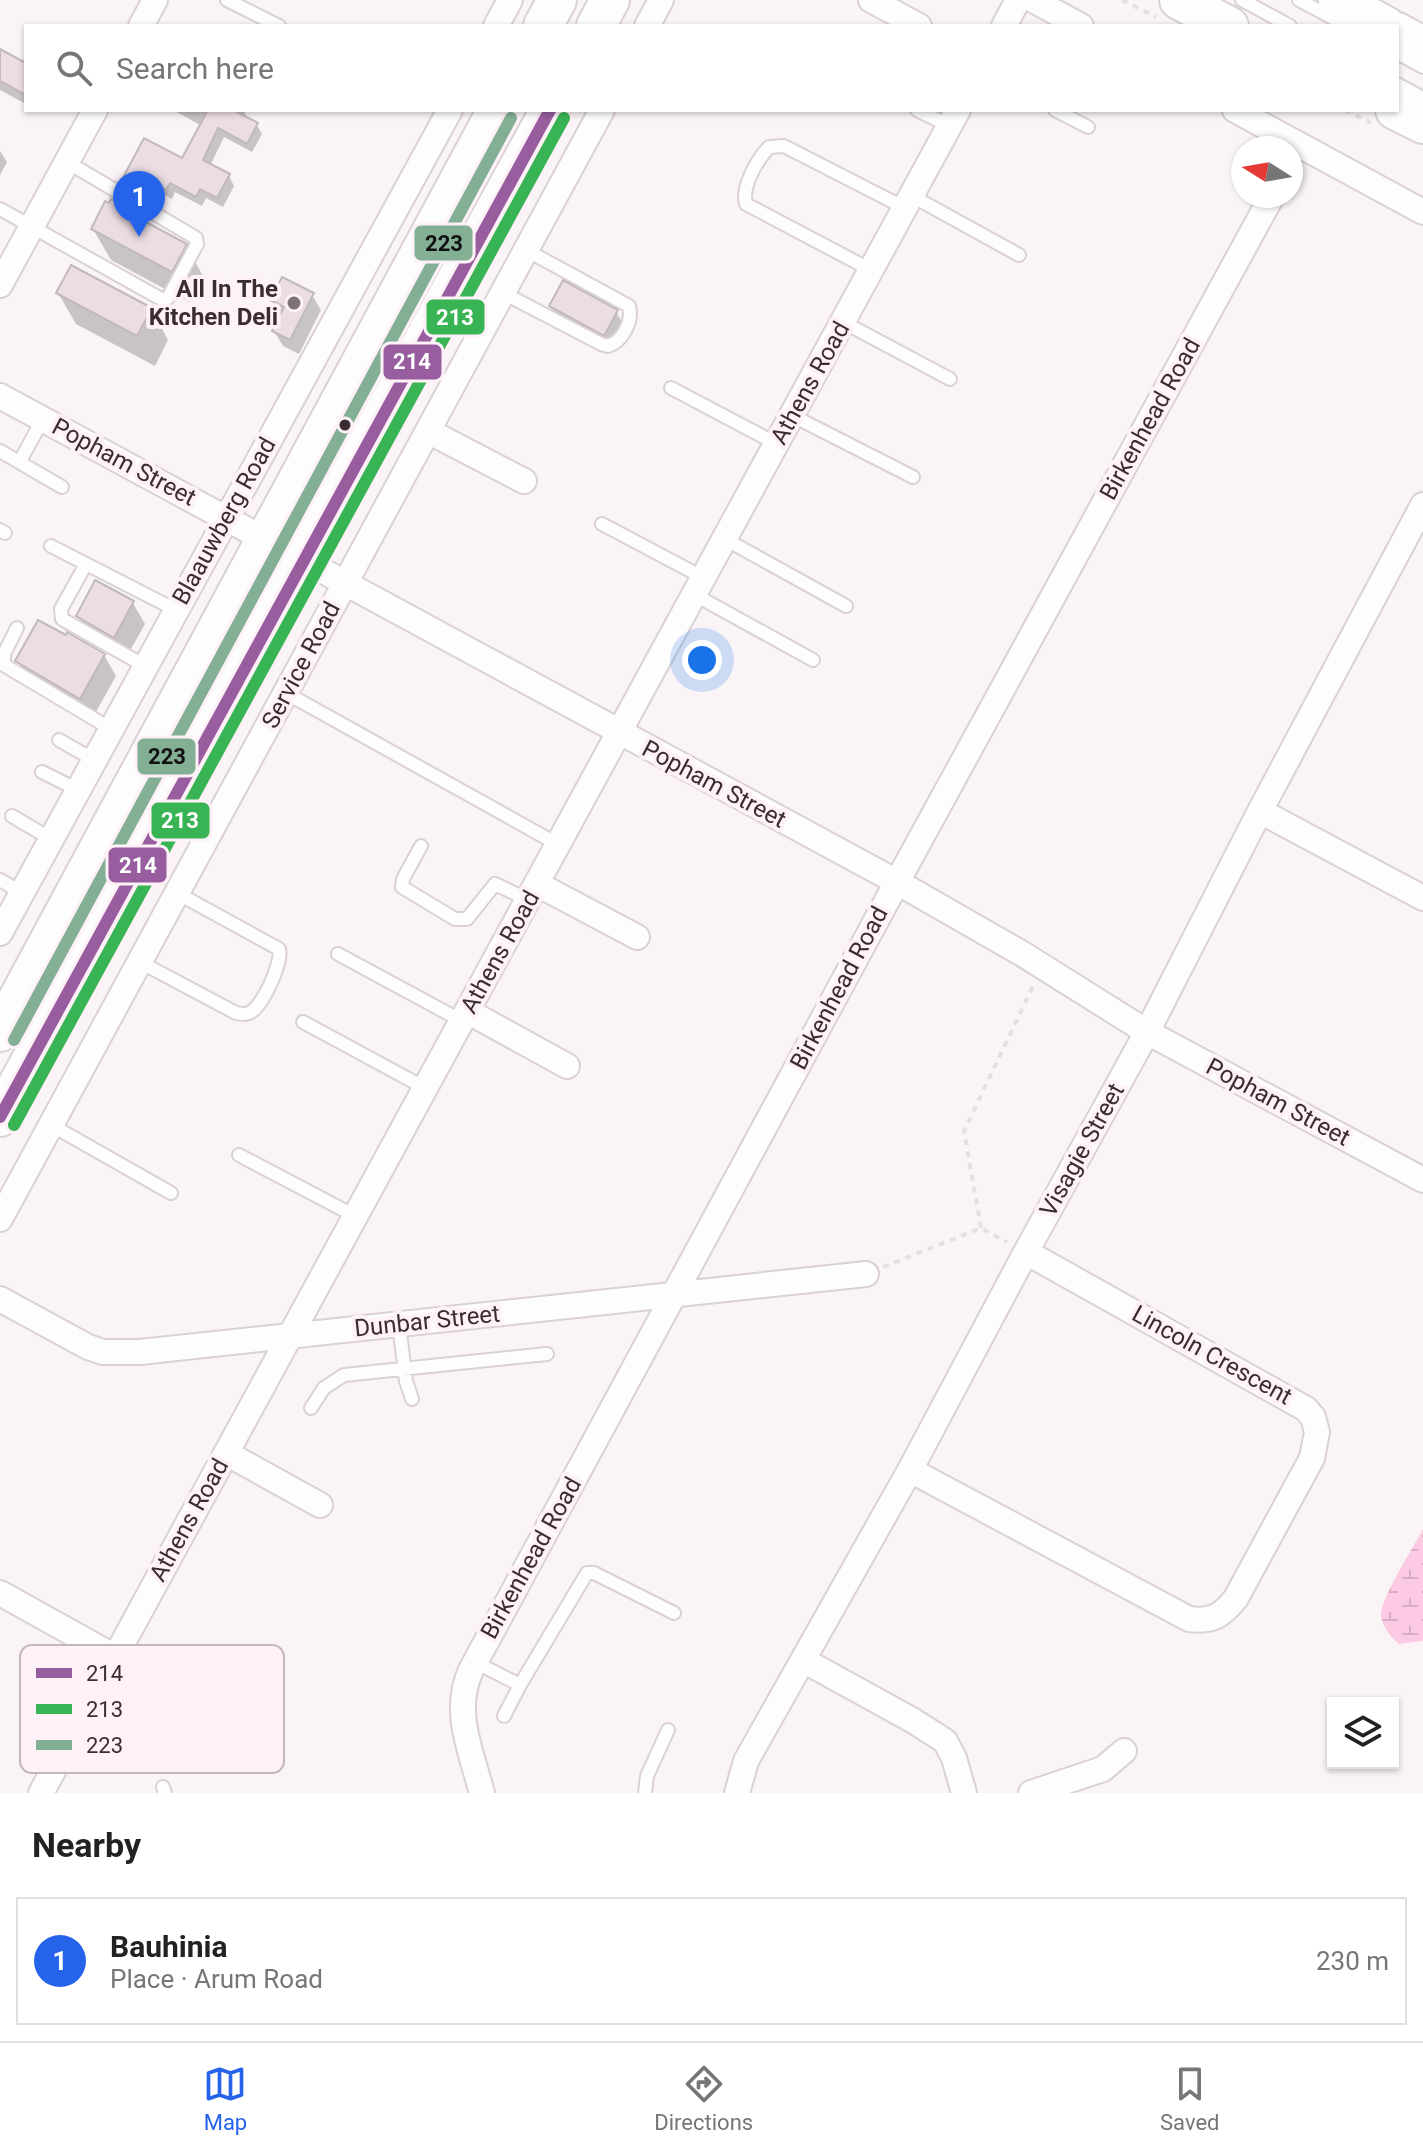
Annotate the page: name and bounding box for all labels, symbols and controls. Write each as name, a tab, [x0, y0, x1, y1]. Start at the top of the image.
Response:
search box	[24, 24, 1399, 112]
icon: search	[52, 46, 96, 90]
text: Search here	[116, 51, 274, 86]
north arrow	[1231, 136, 1303, 208]
pin: 1	[113, 171, 165, 237]
line badge: 223	[413, 224, 474, 262]
text: 223	[425, 231, 463, 256]
place label: All In The Kitchen Deli	[149, 275, 278, 331]
marker: All In The Kitchen Deli	[285, 294, 303, 312]
line badge: 213	[425, 298, 486, 336]
text: 213	[436, 305, 474, 330]
street label: Athens Road	[765, 317, 855, 449]
street label: Birkenhead Road	[1094, 333, 1206, 505]
line badge: 214	[382, 343, 443, 381]
text: 214	[393, 349, 431, 374]
street label: Popham Street	[47, 412, 201, 512]
unlabelled marker	[337, 417, 353, 433]
street label: Blaauwberg Road	[166, 433, 282, 609]
street label: Service Road	[256, 597, 346, 733]
your location	[682, 640, 722, 680]
street label: Popham Street	[637, 734, 791, 834]
line badge: 223	[136, 737, 197, 776]
text: 223	[148, 744, 186, 769]
line badge: 213	[150, 801, 211, 840]
text: 213	[161, 808, 199, 833]
line badge: 214	[107, 846, 168, 884]
text: 214	[119, 853, 157, 878]
street label: Athens Road	[455, 886, 545, 1018]
street label: Birkenhead Road	[784, 902, 894, 1074]
street label: Popham Street	[1201, 1052, 1355, 1152]
street label: Visagie Street	[1034, 1078, 1130, 1221]
street label: Dunbar Street	[353, 1299, 501, 1343]
street label: Lincoln Crescent	[1127, 1300, 1297, 1411]
street label: Athens Road	[144, 1454, 234, 1586]
street label: Birkenhead Road	[475, 1472, 587, 1644]
legend	[20, 1645, 284, 1773]
text: 214	[86, 1661, 123, 1686]
text: 213	[86, 1697, 123, 1722]
map controls	[1327, 1697, 1399, 1769]
button: layers	[1327, 1697, 1399, 1769]
text: 223	[86, 1733, 123, 1758]
text: Nearby	[32, 1825, 141, 1865]
text: Bauhinia	[110, 1929, 228, 1964]
text: 1	[53, 1946, 67, 1976]
text: 230 m	[1316, 1946, 1389, 1976]
text: Place · Arum Road	[110, 1964, 323, 1994]
tab: Map	[203, 2062, 247, 2135]
tab: Directions	[654, 2062, 753, 2135]
tab: Saved	[1160, 2062, 1220, 2135]

